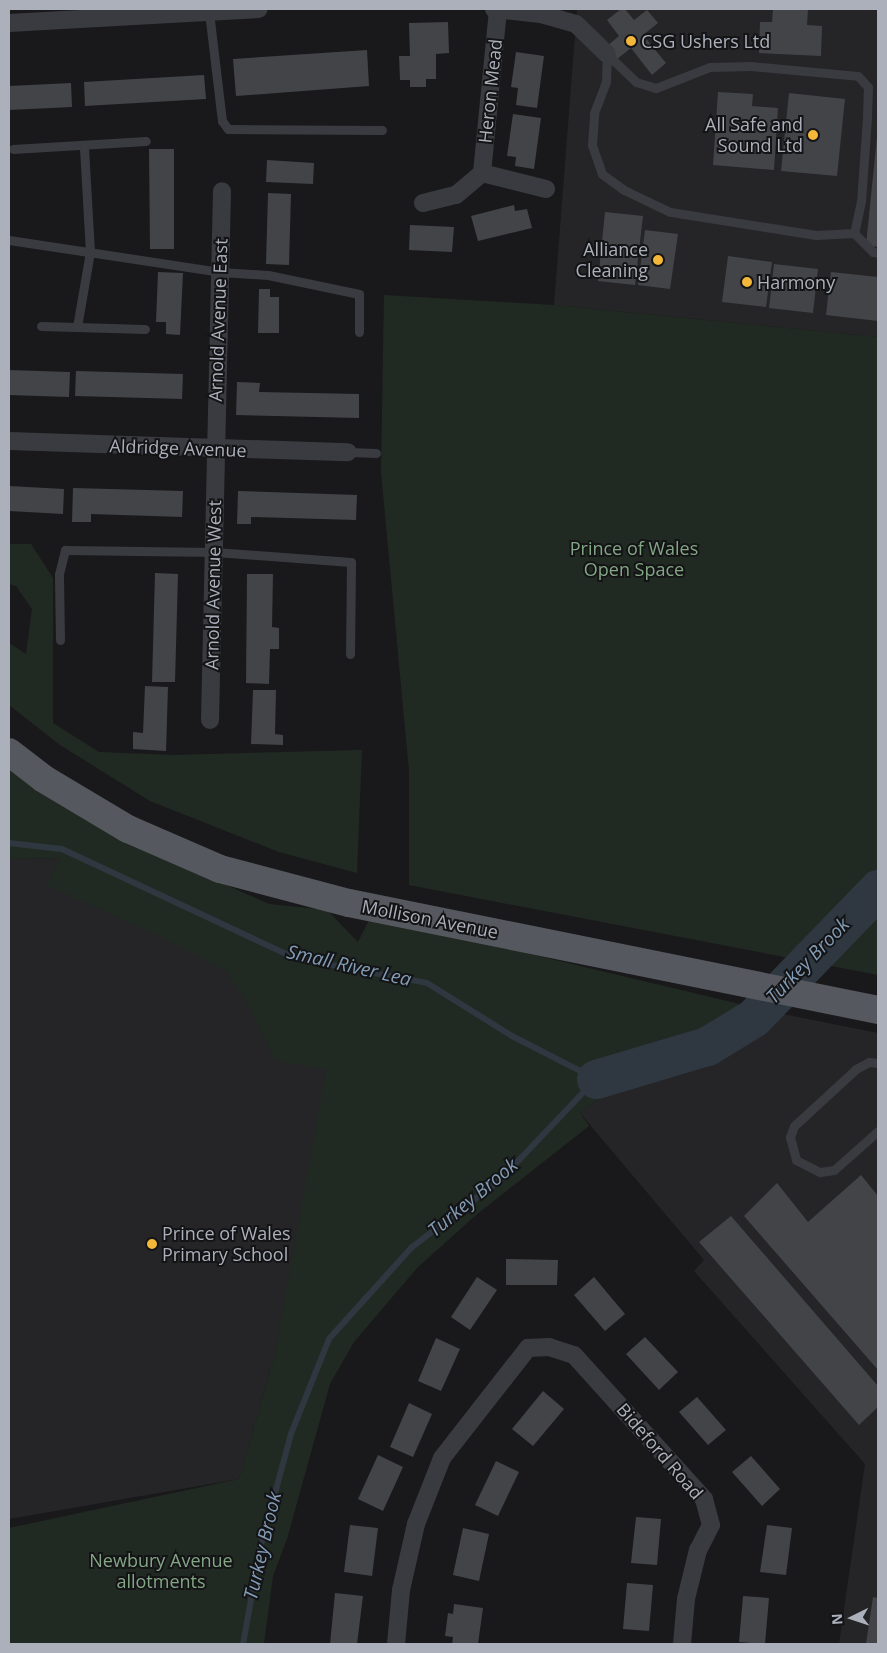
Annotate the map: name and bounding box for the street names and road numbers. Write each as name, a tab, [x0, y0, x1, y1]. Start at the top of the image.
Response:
street label: Heron Mead	[474, 38, 506, 144]
street label: Arnold Avenue East	[204, 238, 232, 402]
street label: Aldridge Avenue	[109, 435, 247, 461]
street label: Arnold Avenue West	[201, 500, 225, 670]
street label: Mollison Avenue	[360, 895, 500, 943]
street label: Bideford Road	[612, 1399, 708, 1503]

